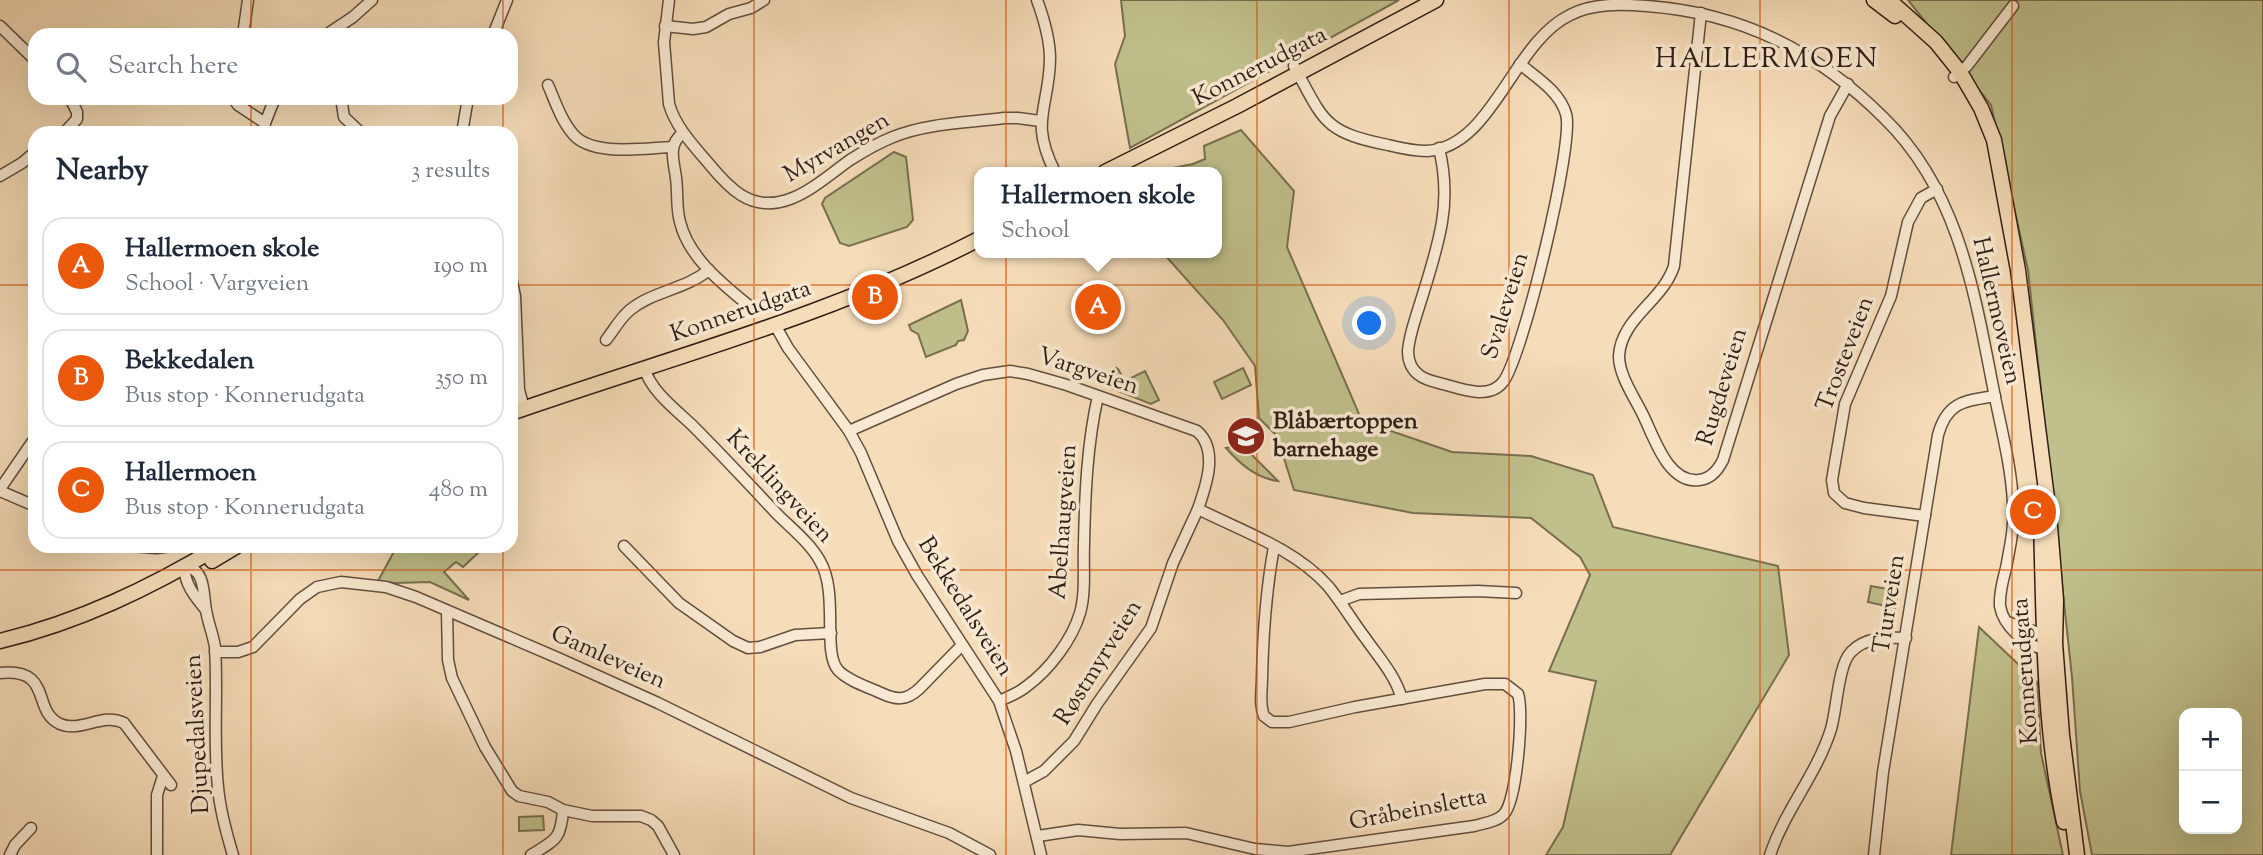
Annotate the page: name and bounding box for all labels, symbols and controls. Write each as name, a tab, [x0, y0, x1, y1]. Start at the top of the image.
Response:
street label: Konnerudgata	[1187, 19, 1333, 115]
search box	[28, 28, 518, 105]
district label: HALLERMOEN	[1655, 40, 1879, 80]
icon: search	[52, 48, 90, 86]
text: Search here	[108, 48, 238, 85]
street label: Myrvangen	[778, 104, 896, 192]
text: Nearby	[56, 150, 148, 193]
text: 3 results	[411, 155, 490, 188]
popup	[974, 167, 1222, 258]
text: Hallermoen skole	[1001, 178, 1195, 215]
text: School	[1001, 215, 1070, 248]
text: Hallermoen skole	[125, 231, 319, 268]
street label: Hallermoveien	[1963, 234, 2029, 388]
street label: Svaleveien	[1474, 248, 1538, 364]
text: A	[72, 250, 90, 283]
text: 190 m	[433, 250, 488, 283]
text: School · Vargveien	[125, 268, 309, 301]
pin: B	[852, 271, 898, 323]
street label: Konnerudgata	[666, 272, 816, 352]
pin: A	[1075, 281, 1121, 333]
street label: Trosteveien	[1809, 292, 1883, 416]
your location	[1352, 306, 1386, 340]
street label: Rugdeveien	[1689, 324, 1757, 450]
street label: Vargveien	[1033, 340, 1143, 404]
text: Bekkedalen	[125, 343, 254, 380]
text: B	[74, 362, 88, 395]
text: 350 m	[435, 362, 488, 395]
text: Bus stop · Konnerudgata	[125, 380, 365, 413]
place label: Blåbærtoppen barnehage	[1272, 405, 1419, 467]
school or university icon: Blåbærtoppen barnehage	[1225, 415, 1267, 457]
street label: Kreklingveien	[717, 423, 841, 551]
street label: Abelhaugveien	[1042, 443, 1086, 601]
text: Hallermoen	[125, 455, 257, 492]
text: C	[72, 474, 90, 507]
text: 480 m	[429, 474, 488, 507]
pin: C	[2010, 486, 2056, 538]
text: Bus stop · Konnerudgata	[125, 492, 365, 525]
street label: Bekkedalsveien	[908, 531, 1022, 683]
street label: Tiurveien	[1865, 552, 1915, 656]
street label: Røstmyrveien	[1047, 594, 1151, 732]
street label: Konnerudgata	[2004, 597, 2048, 745]
street label: Gamleveien	[545, 617, 671, 699]
street label: Djupedalsveien	[177, 653, 219, 815]
map controls	[2179, 708, 2242, 834]
button: +	[2179, 708, 2242, 771]
button: −	[2179, 771, 2242, 834]
street label: Gråbeinsletta	[1346, 780, 1490, 840]

